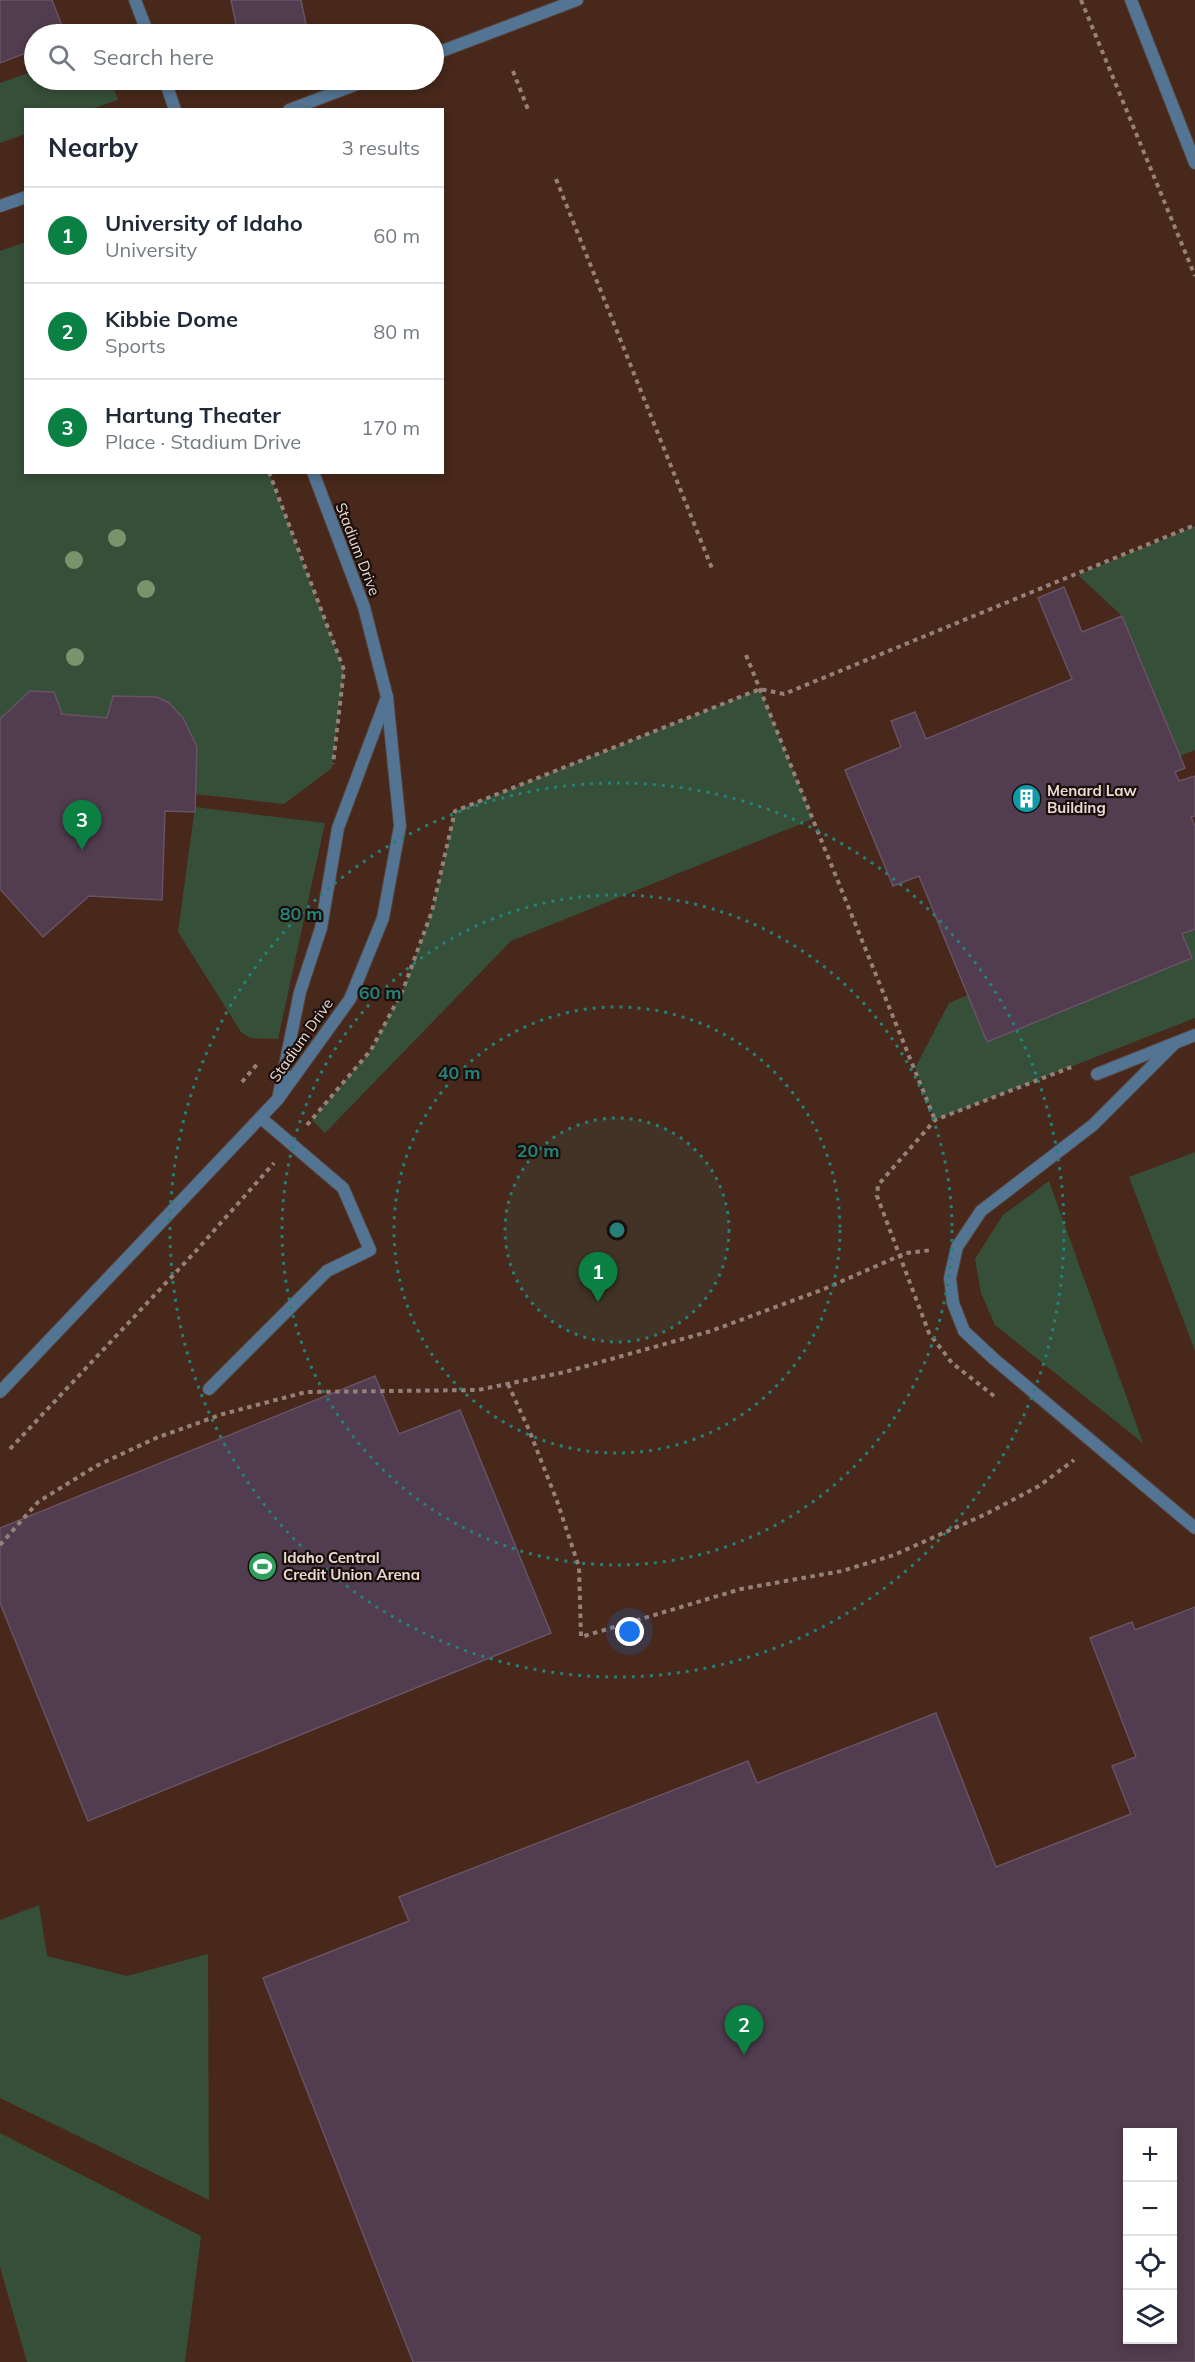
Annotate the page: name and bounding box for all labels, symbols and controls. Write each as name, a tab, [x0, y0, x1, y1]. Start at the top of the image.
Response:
search box	[24, 24, 444, 90]
icon: search	[45, 41, 78, 74]
text: Search here	[93, 43, 214, 71]
text: Nearby	[48, 131, 138, 164]
text: 3 results	[342, 135, 420, 160]
text: University of Idaho	[105, 209, 303, 237]
text: 1	[62, 223, 74, 248]
text: 60 m	[373, 223, 420, 248]
text: University	[105, 237, 197, 262]
text: Kibbie Dome	[105, 305, 238, 333]
text: 2	[62, 319, 74, 344]
text: 80 m	[373, 319, 420, 344]
text: Sports	[105, 333, 166, 358]
text: Hartung Theater	[105, 401, 281, 429]
text: 3	[62, 415, 74, 440]
text: 170 m	[361, 415, 420, 440]
text: Place · Stadium Drive	[105, 429, 301, 454]
street label: Stadium Drive	[332, 500, 384, 598]
place label: Menard Law Building	[1047, 781, 1137, 817]
building icon: Menard Law Building	[1010, 783, 1042, 815]
pin: 3	[62, 800, 101, 850]
text: 80 m	[280, 902, 322, 925]
text: 60 m	[359, 981, 401, 1004]
street label: Stadium Drive	[265, 994, 337, 1086]
text: 40 m	[438, 1061, 480, 1084]
text: 20 m	[517, 1139, 559, 1162]
centre of rings	[607, 1220, 627, 1240]
pin: 1	[578, 1252, 618, 1302]
place label: Idaho Central Credit Union Arena	[283, 1548, 420, 1584]
sports icon: Idaho Central Credit Union Arena	[246, 1550, 278, 1582]
your location	[615, 1617, 644, 1646]
pin: 2	[724, 2006, 764, 2055]
map controls	[1123, 2128, 1177, 2344]
button: +	[1123, 2128, 1177, 2182]
button: −	[1123, 2182, 1177, 2236]
button: locate	[1123, 2236, 1177, 2290]
button: layers	[1123, 2290, 1177, 2344]

